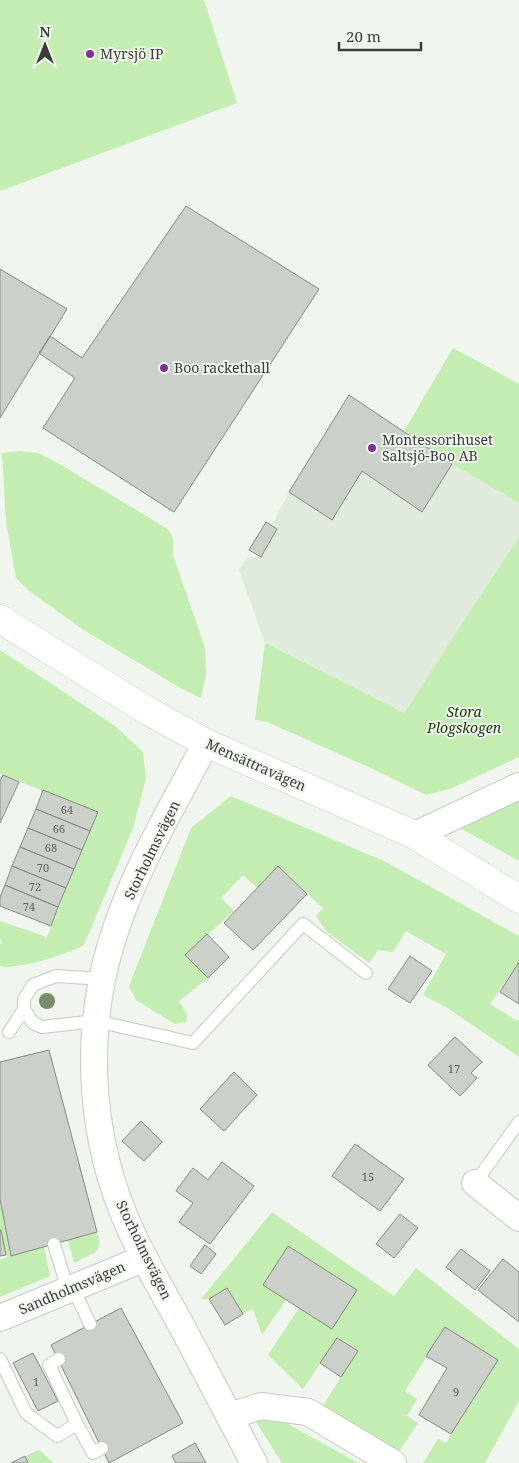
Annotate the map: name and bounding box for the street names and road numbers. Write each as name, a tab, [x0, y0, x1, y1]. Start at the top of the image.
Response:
street label: Mensättravägen	[203, 734, 309, 795]
street label: Storholmsvägen	[119, 797, 184, 903]
street label: Storholmsvägen	[112, 1197, 177, 1303]
street label: Sandholmsvägen	[16, 1257, 128, 1319]

